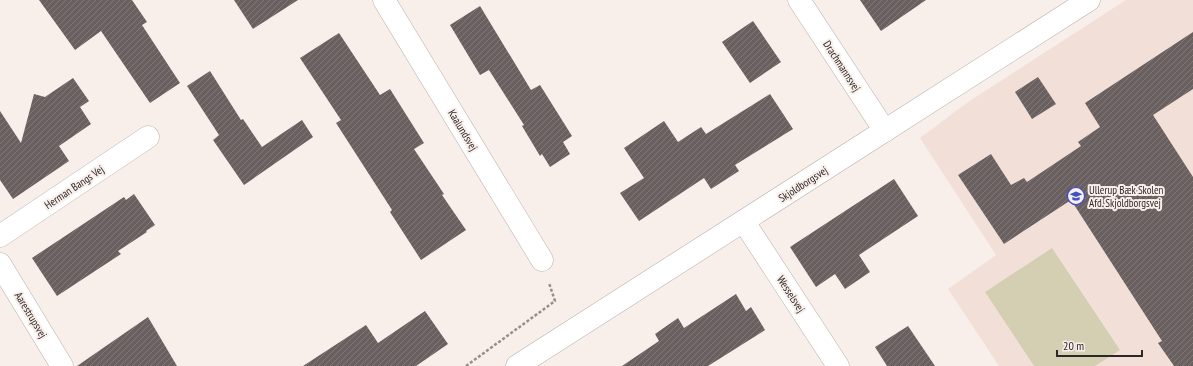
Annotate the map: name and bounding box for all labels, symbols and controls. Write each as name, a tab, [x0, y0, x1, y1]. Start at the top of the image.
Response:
street label: Drachmannsvej	[820, 38, 864, 94]
street label: Kaalundsvej	[445, 107, 481, 153]
street label: Herman Bangs Vej	[42, 162, 106, 212]
street label: Skjoldborgsvej	[776, 163, 830, 205]
place label: Ullerup Bæk Skolen Afd. Skjoldborgsvej	[1089, 183, 1164, 210]
school or university icon: Ullerup Bæk Skolen Afd. Skjoldborgsvej	[1066, 186, 1086, 206]
street label: Wesselsvej	[774, 273, 808, 315]
street label: Aarestrupsvej	[12, 289, 50, 341]
scale bar	[1057, 332, 1142, 358]
text: 20 m	[1063, 338, 1084, 353]

